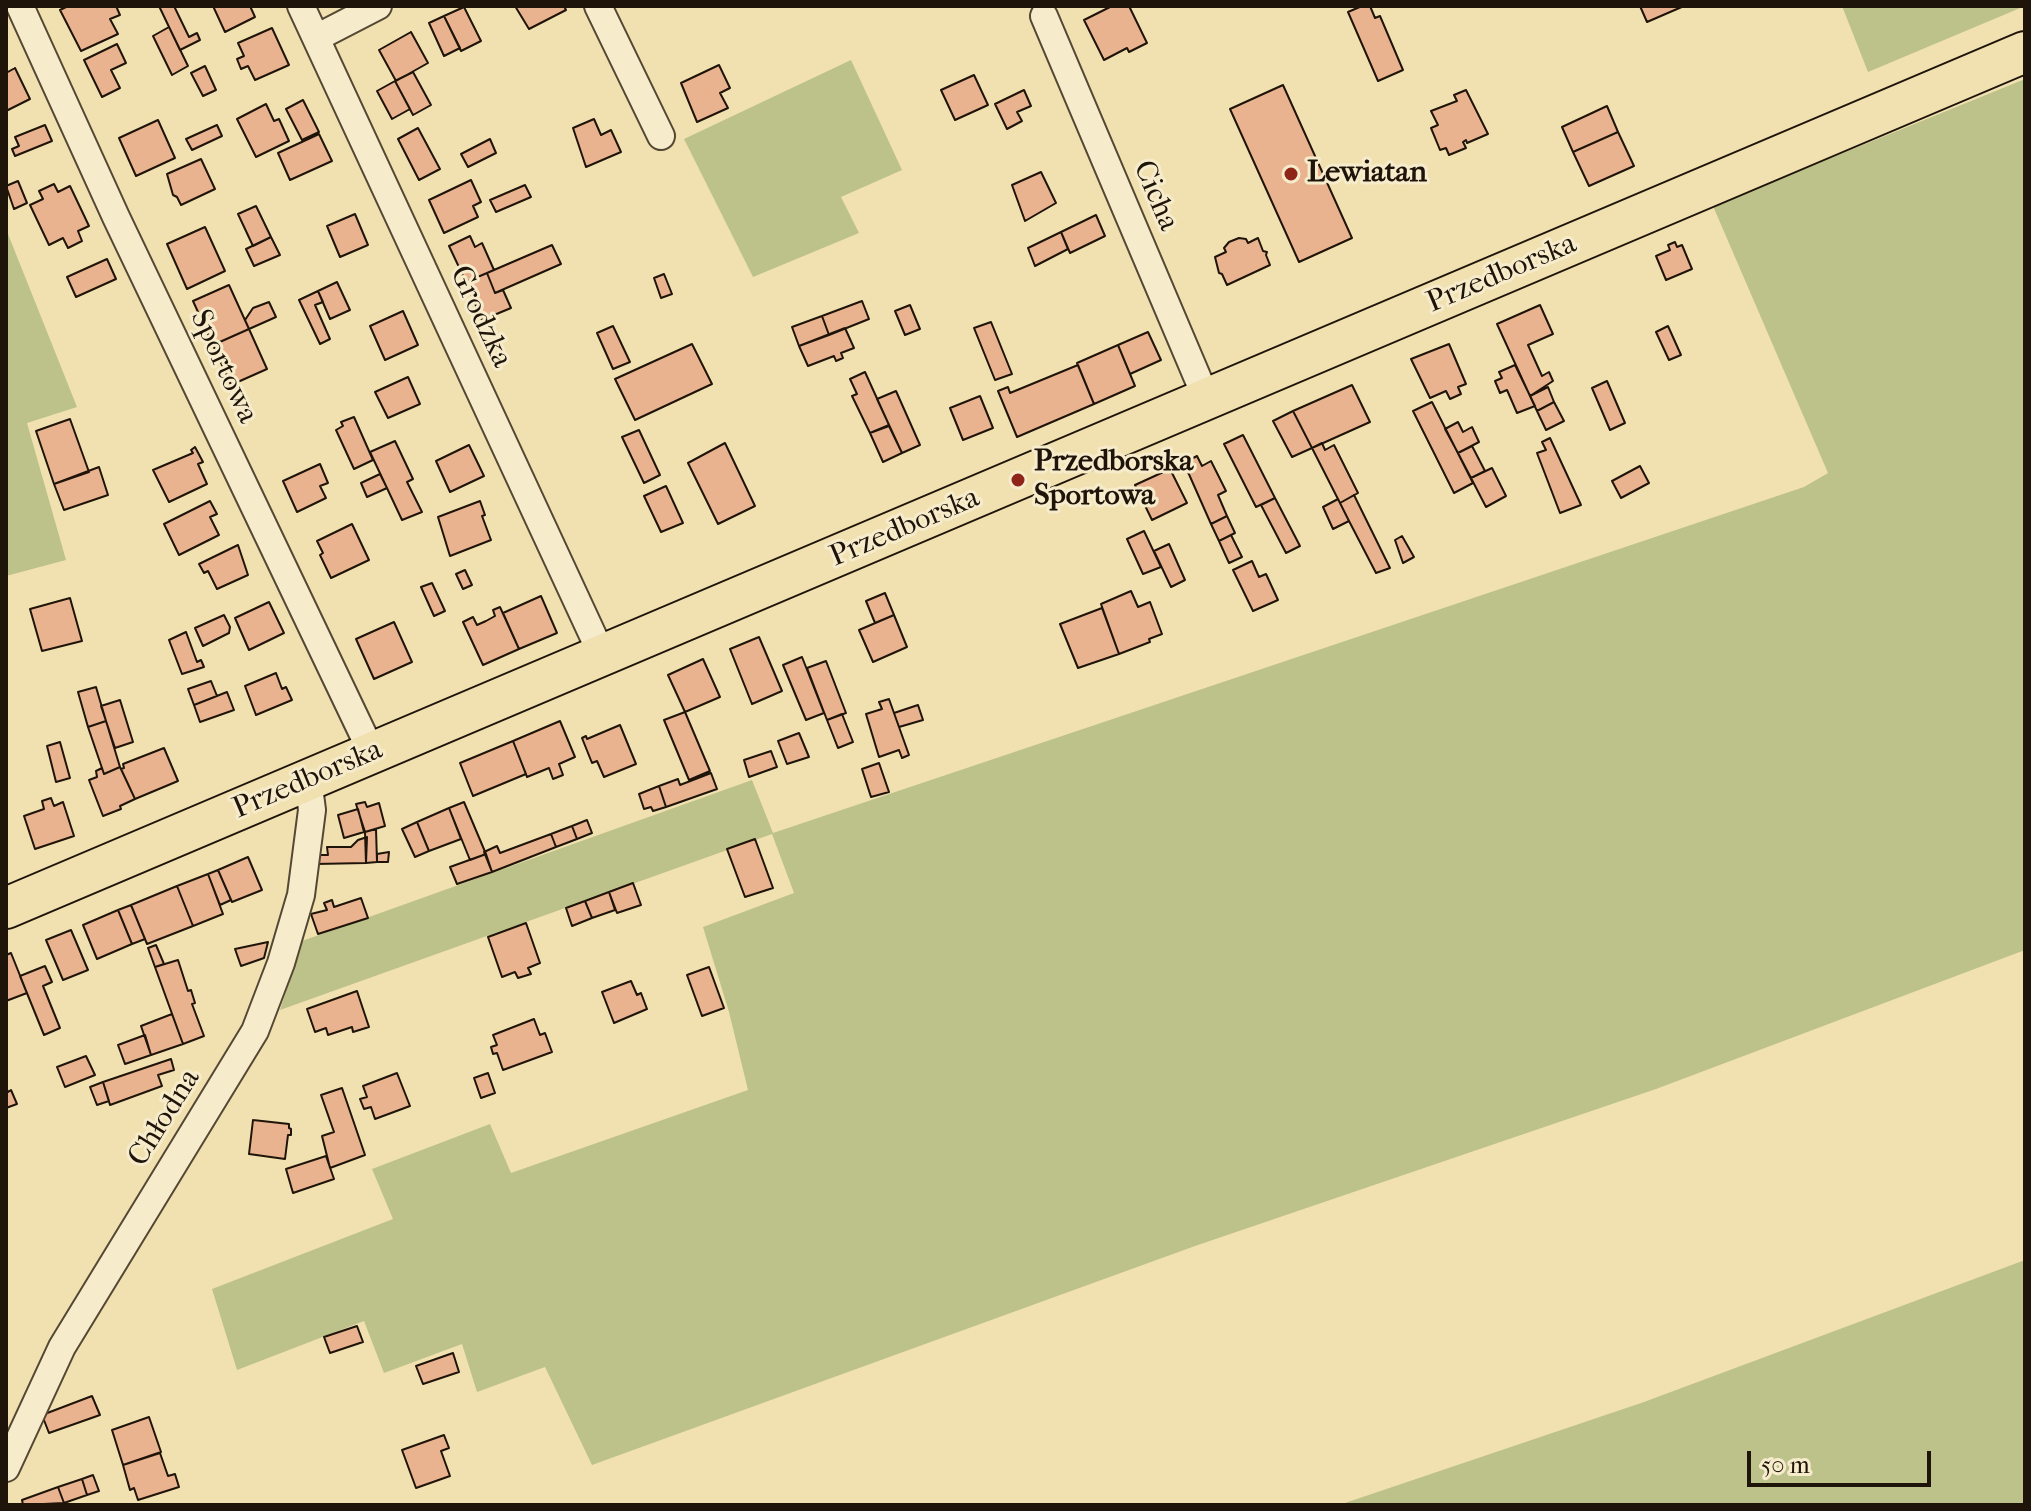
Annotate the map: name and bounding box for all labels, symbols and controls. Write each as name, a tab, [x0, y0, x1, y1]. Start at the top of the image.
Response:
street label: Cicha	[1124, 156, 1186, 236]
place label: Lewiatan	[1307, 156, 1427, 192]
marker: Lewiatan	[1282, 165, 1300, 183]
street label: Przedborska	[1422, 226, 1582, 322]
street label: Grodzka	[441, 261, 519, 373]
street label: Sportowa	[181, 305, 265, 429]
place label: Przedborska Sportowa	[1034, 445, 1193, 516]
marker: Przedborska Sportowa	[1009, 471, 1027, 489]
street label: Przedborska	[825, 480, 985, 576]
street label: Przedborska	[228, 732, 388, 828]
street label: Chłodna	[121, 1063, 209, 1173]
scale bar	[1751, 1435, 1935, 1485]
text: 50 m	[1761, 1451, 1810, 1479]

